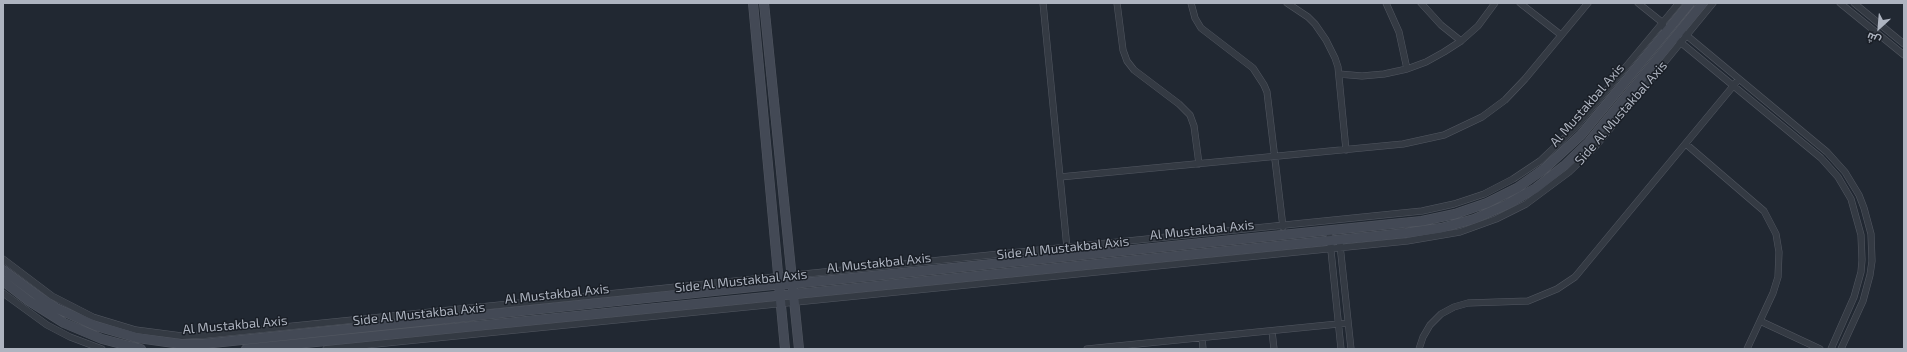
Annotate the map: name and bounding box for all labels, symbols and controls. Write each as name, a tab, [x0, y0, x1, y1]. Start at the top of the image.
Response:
north arrow	[1859, 8, 1899, 48]
text: ش	[1864, 30, 1883, 48]
street label: Side Al Mustakbal Axis	[1572, 58, 1670, 168]
street label: Al Mustakbal Axis	[1547, 60, 1627, 150]
street label: Al Mustakbal Axis	[1149, 217, 1255, 243]
street label: Side Al Mustakbal Axis	[996, 233, 1130, 263]
street label: Al Mustakbal Axis	[826, 250, 932, 276]
street label: Side Al Mustakbal Axis	[674, 266, 808, 296]
street label: Al Mustakbal Axis	[504, 281, 610, 307]
street label: Side Al Mustakbal Axis	[352, 299, 486, 329]
street label: Al Mustakbal Axis	[182, 313, 288, 337]

